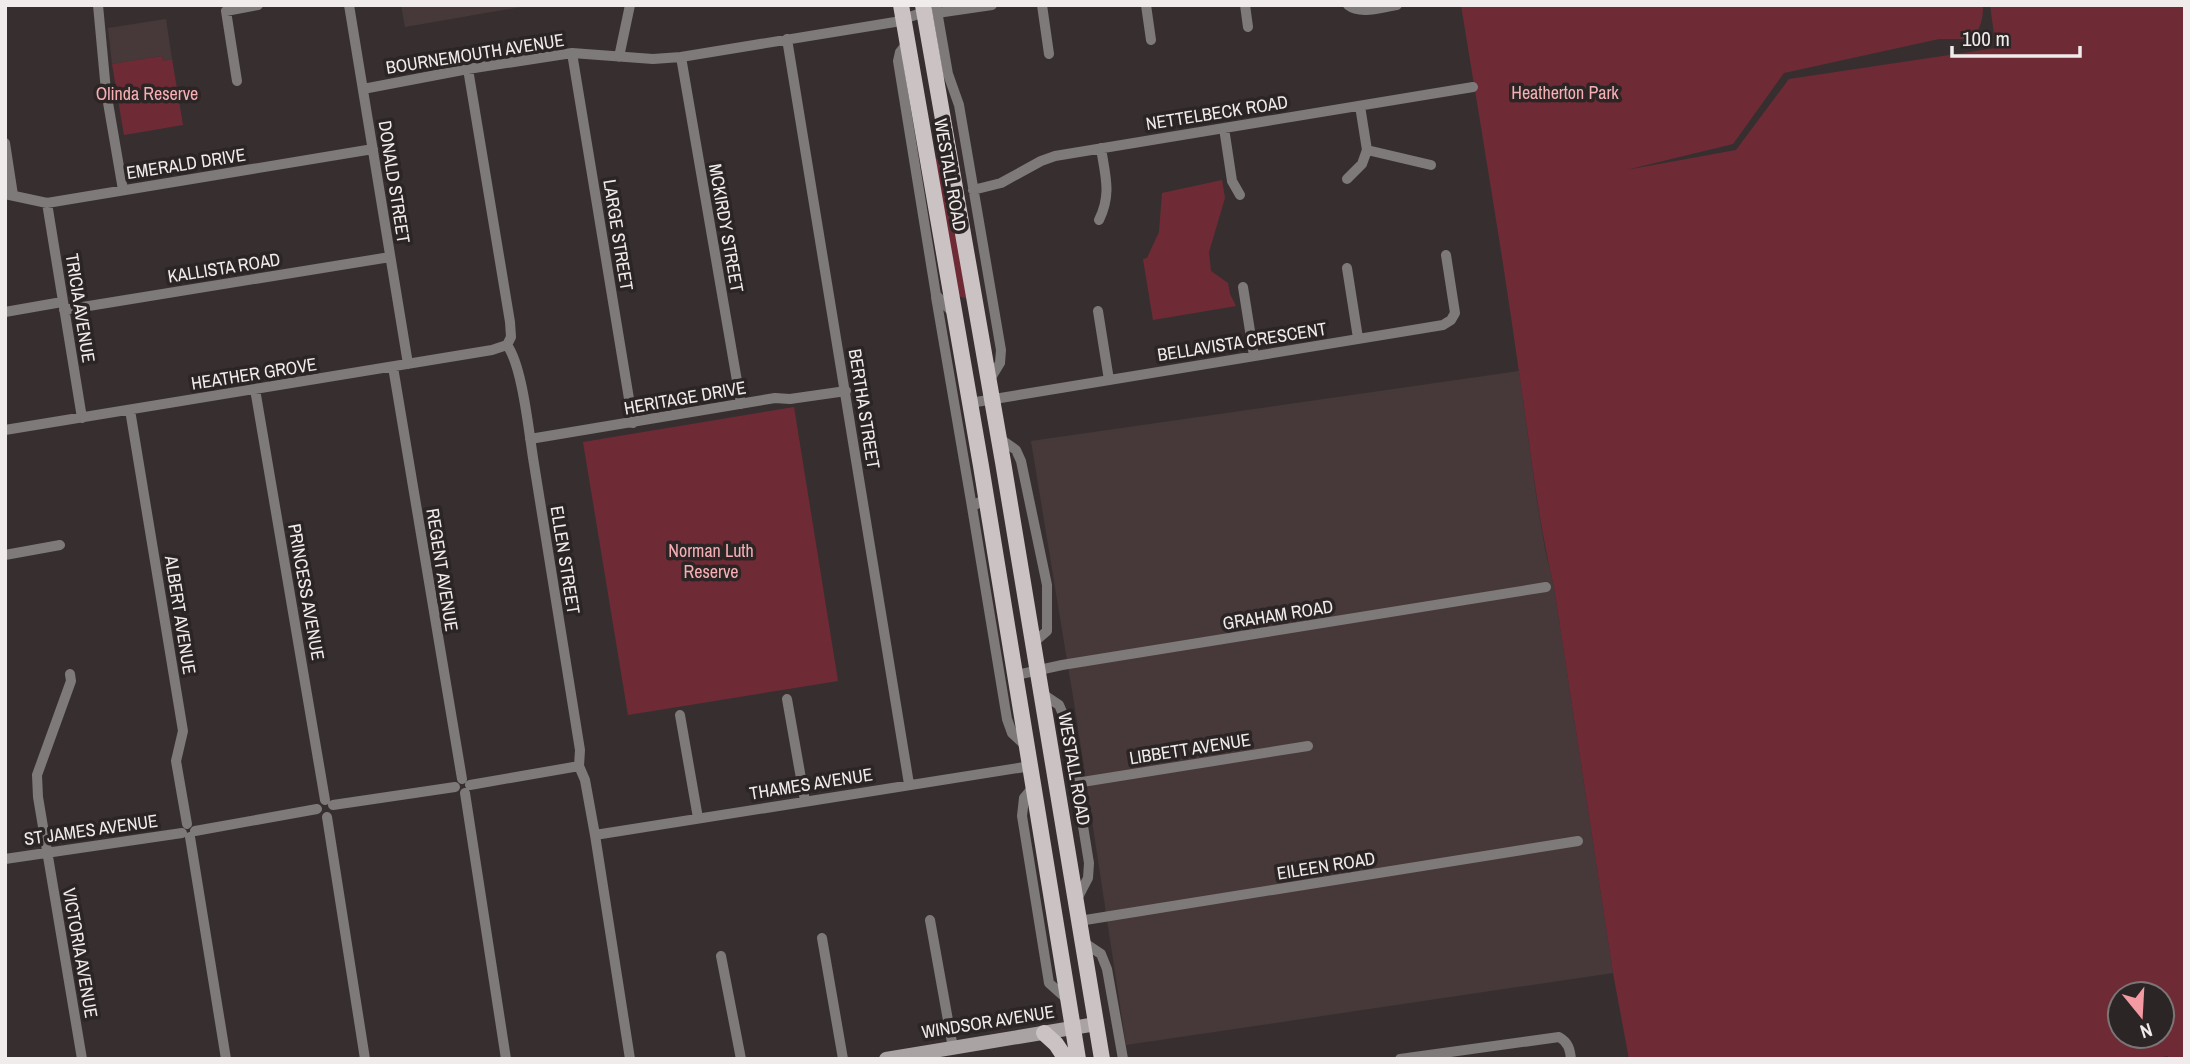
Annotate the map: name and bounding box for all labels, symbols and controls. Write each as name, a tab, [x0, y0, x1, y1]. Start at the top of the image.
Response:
scale bar	[1952, 14, 2080, 58]
text: 100 m	[1962, 24, 2010, 53]
street label: BOURNEMOUTH AVENUE	[384, 27, 566, 80]
park label: Heatherton Park	[1511, 80, 1619, 105]
park label: Olinda Reserve	[96, 81, 198, 106]
street label: NETTELBECK ROAD	[1144, 89, 1290, 136]
street label: WESTALL ROAD	[928, 117, 973, 233]
street label: DONALD STREET	[372, 119, 417, 245]
street label: EMERALD DRIVE	[124, 142, 247, 185]
street label: MCKIRDY STREET	[703, 162, 750, 294]
street label: LARGE STREET	[597, 177, 640, 292]
street label: KALLISTA ROAD	[166, 246, 282, 289]
street label: TRICIA AVENUE	[60, 251, 101, 364]
street label: BELLAVISTA CRESCENT	[1156, 316, 1328, 367]
street label: BERTHA STREET	[843, 347, 886, 471]
street label: HEATHER GROVE	[189, 351, 319, 396]
street label: HERITAGE DRIVE	[622, 374, 748, 421]
street label: ELLEN STREET	[545, 504, 586, 616]
street label: REGENT AVENUE	[420, 507, 465, 633]
street label: PRINCESS AVENUE	[282, 522, 331, 662]
park label: Norman Luth Reserve	[668, 538, 754, 584]
street label: ALBERT AVENUE	[159, 553, 202, 676]
street label: GRAHAM ROAD	[1221, 593, 1335, 636]
street label: WESTALL ROAD	[1052, 711, 1097, 827]
street label: LIBBETT AVENUE	[1127, 727, 1252, 770]
street label: THAMES AVENUE	[748, 761, 874, 806]
street label: ST JAMES AVENUE	[22, 808, 159, 851]
street label: EILEEN ROAD	[1275, 845, 1377, 886]
street label: VICTORIA AVENUE	[57, 886, 104, 1020]
north arrow	[2106, 980, 2176, 1050]
street label: WINDSOR AVENUE	[920, 999, 1056, 1044]
text: N	[2137, 1017, 2156, 1045]

